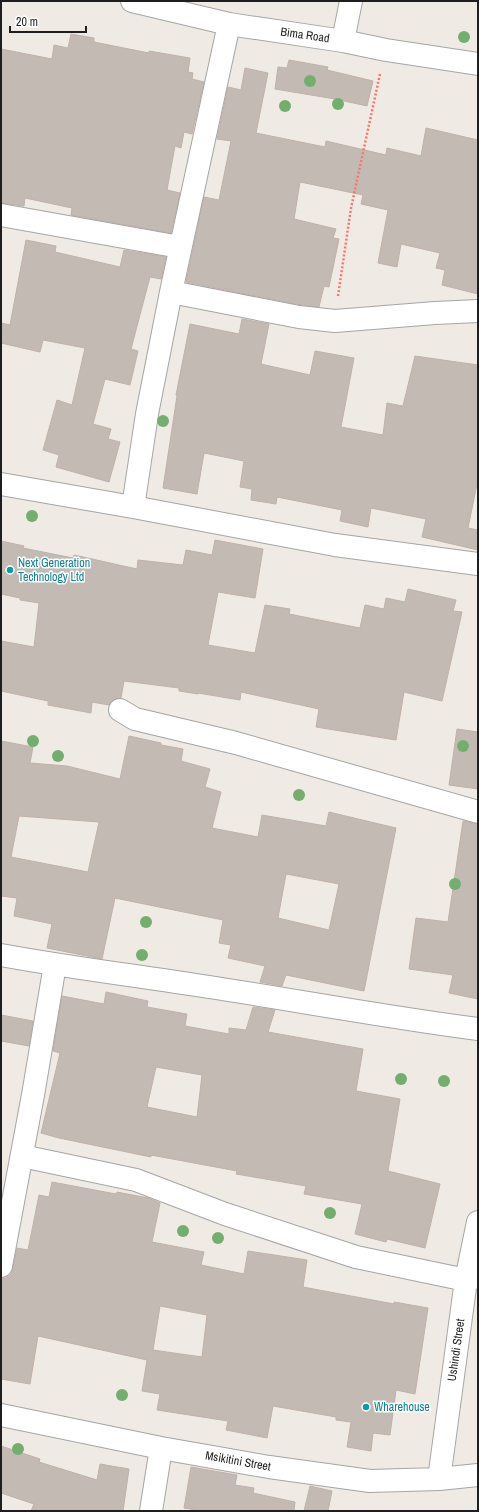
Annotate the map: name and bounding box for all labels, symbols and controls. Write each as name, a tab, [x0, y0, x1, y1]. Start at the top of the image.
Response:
scale bar	[10, 8, 86, 34]
text: 20 m	[16, 14, 38, 30]
street label: Bima Road	[280, 24, 330, 46]
place label: Next Generation Technology Ltd	[18, 555, 90, 585]
marker: Next Generation Technology Ltd	[5, 565, 15, 575]
street label: Ushindi Street	[444, 1317, 468, 1382]
place label: Wharehouse	[374, 1399, 430, 1415]
marker: Wharehouse	[361, 1402, 371, 1412]
street label: Msikitini Street	[204, 1447, 272, 1475]

